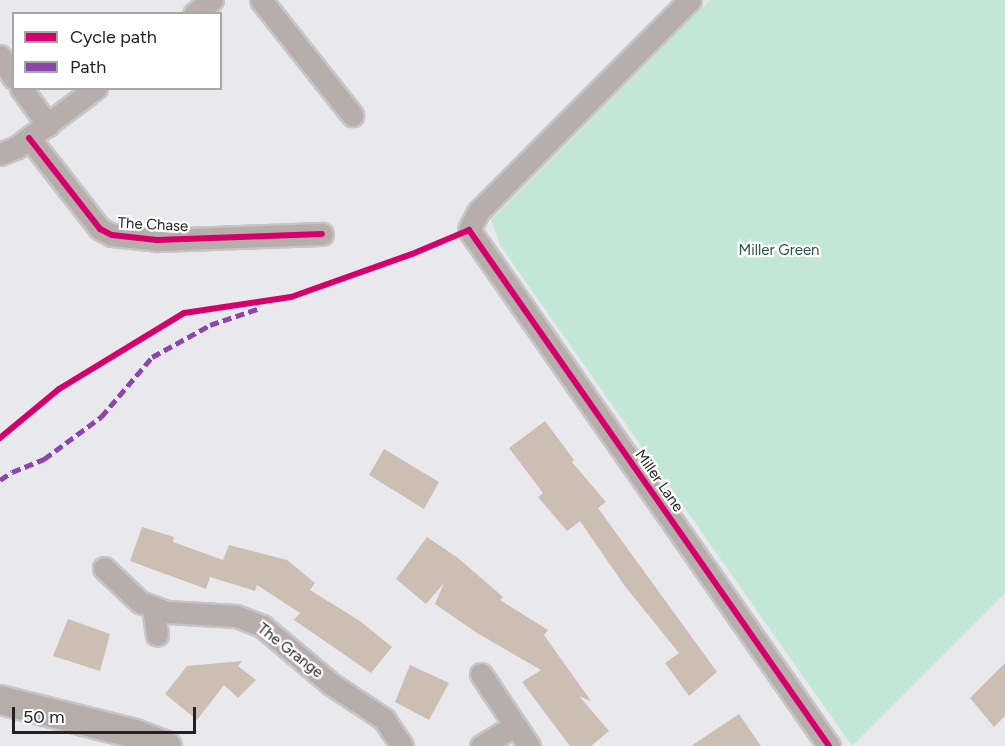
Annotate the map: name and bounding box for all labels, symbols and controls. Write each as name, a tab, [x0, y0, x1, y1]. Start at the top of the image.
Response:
legend	[12, 12, 222, 90]
text: Cycle path	[70, 26, 157, 48]
text: Path	[70, 56, 106, 78]
street label: The Chase	[117, 214, 189, 236]
park label: Miller Green	[739, 242, 819, 260]
street label: Miller Lane	[631, 446, 687, 516]
street label: The Grange	[254, 620, 326, 682]
scale bar	[15, 695, 200, 733]
text: 50 m	[23, 706, 65, 728]

